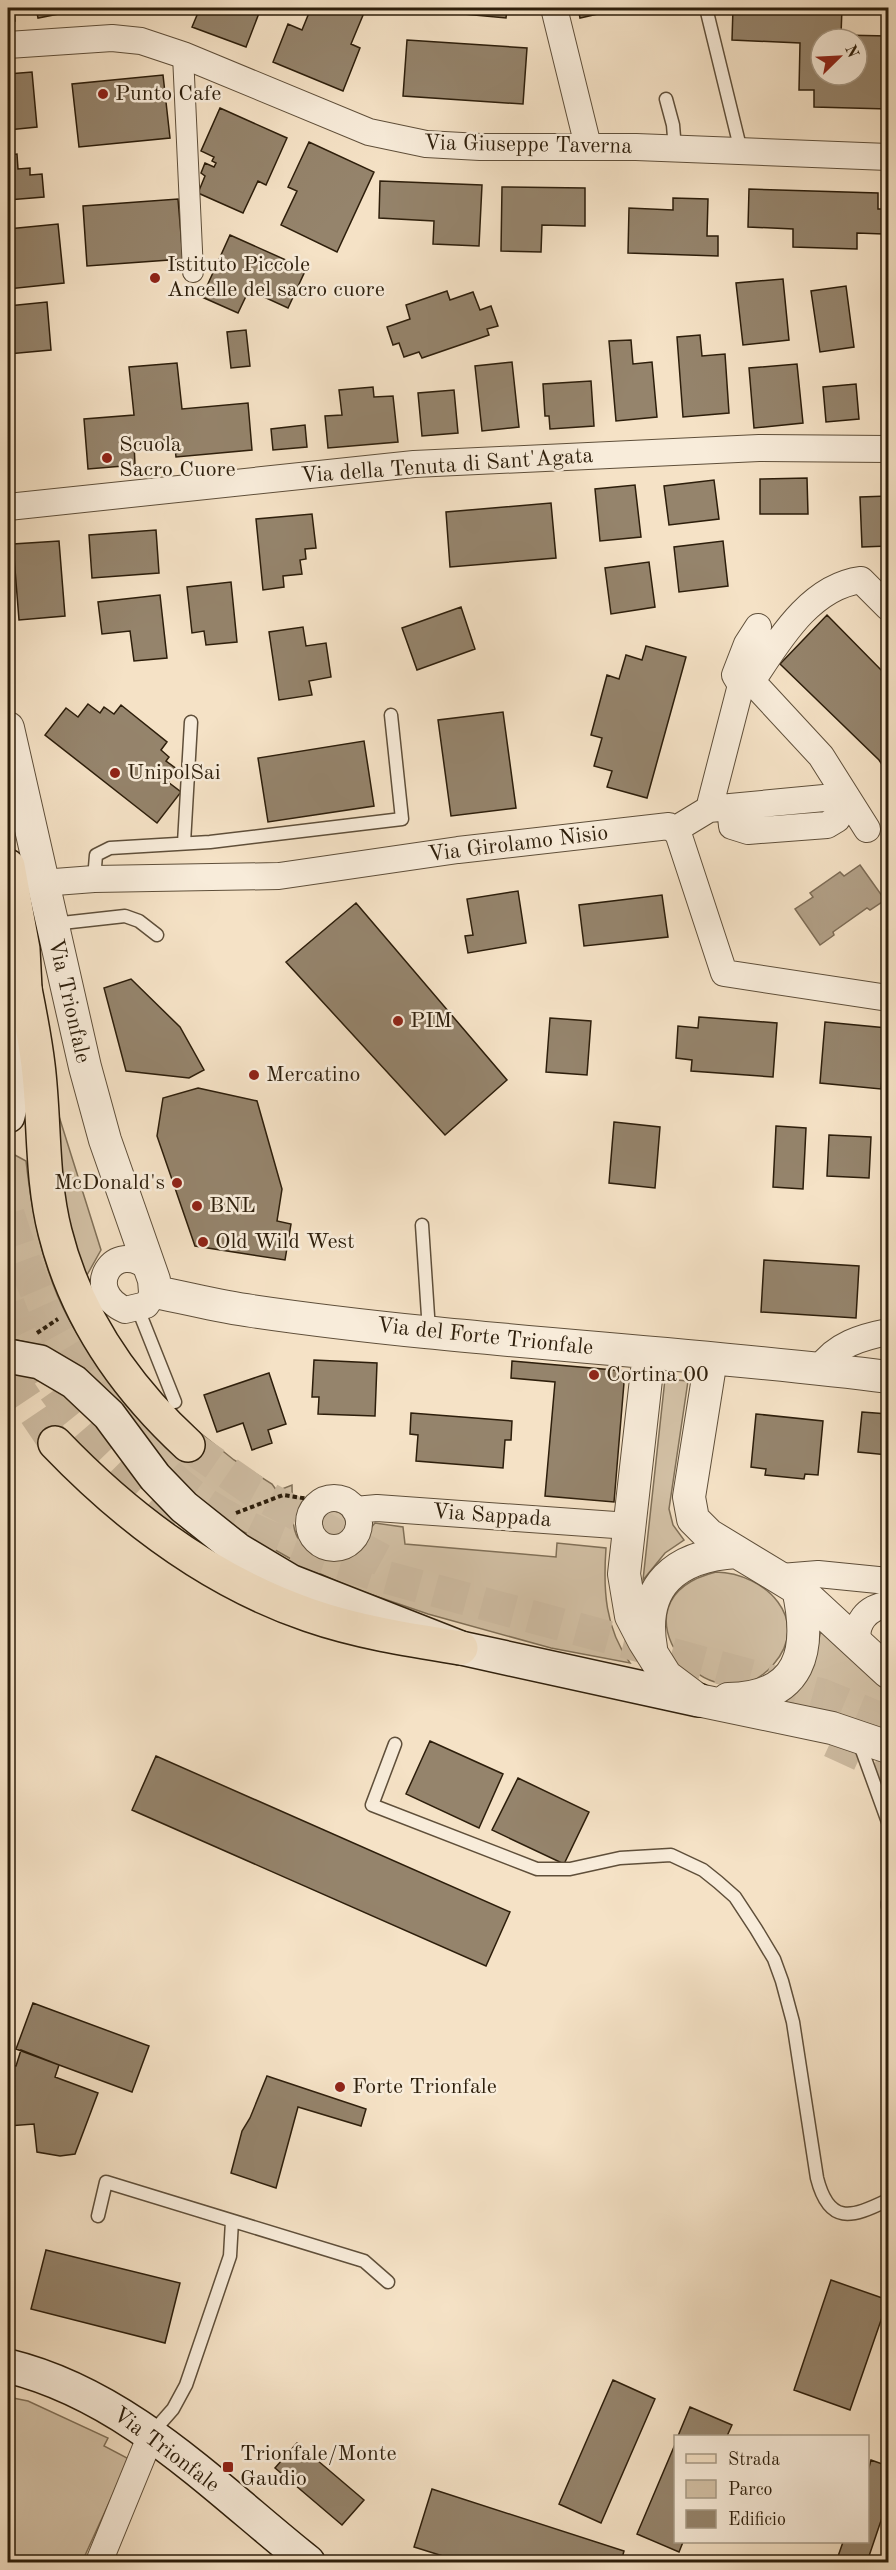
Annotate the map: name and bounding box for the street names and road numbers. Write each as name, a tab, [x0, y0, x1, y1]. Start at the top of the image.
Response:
street label: Via Giuseppe Taverna	[424, 132, 633, 158]
street label: Via della Tenuta di Sant'Agata	[300, 445, 594, 487]
street label: Via Girolamo Nisio	[427, 822, 609, 866]
street label: Via Trionfale	[44, 937, 94, 1065]
street label: Via del Forte Trionfale	[376, 1315, 594, 1359]
street label: Via Sappada	[432, 1501, 553, 1531]
street label: Via Trionfale	[109, 2403, 223, 2497]

